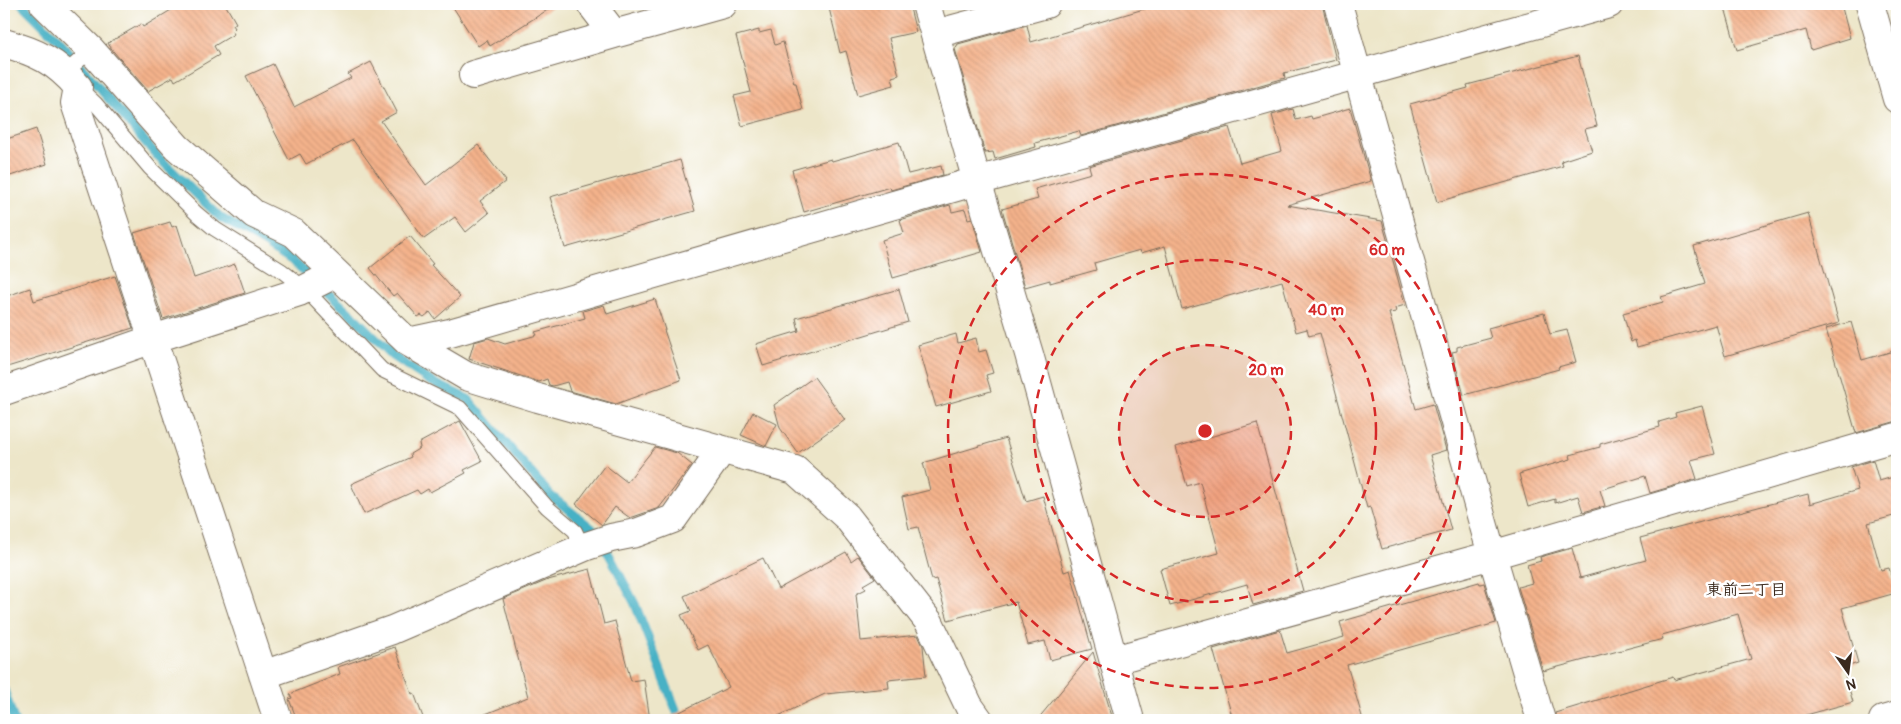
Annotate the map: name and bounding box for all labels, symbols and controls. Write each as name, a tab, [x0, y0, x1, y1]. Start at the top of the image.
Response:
text: 60 m	[1369, 241, 1405, 260]
text: 40 m	[1308, 301, 1344, 320]
text: 20 m	[1248, 361, 1284, 380]
centre of rings	[1196, 422, 1214, 440]
district label: 東前二丁目	[1706, 580, 1786, 600]
north arrow	[1824, 646, 1874, 696]
text: N	[1844, 675, 1858, 694]

